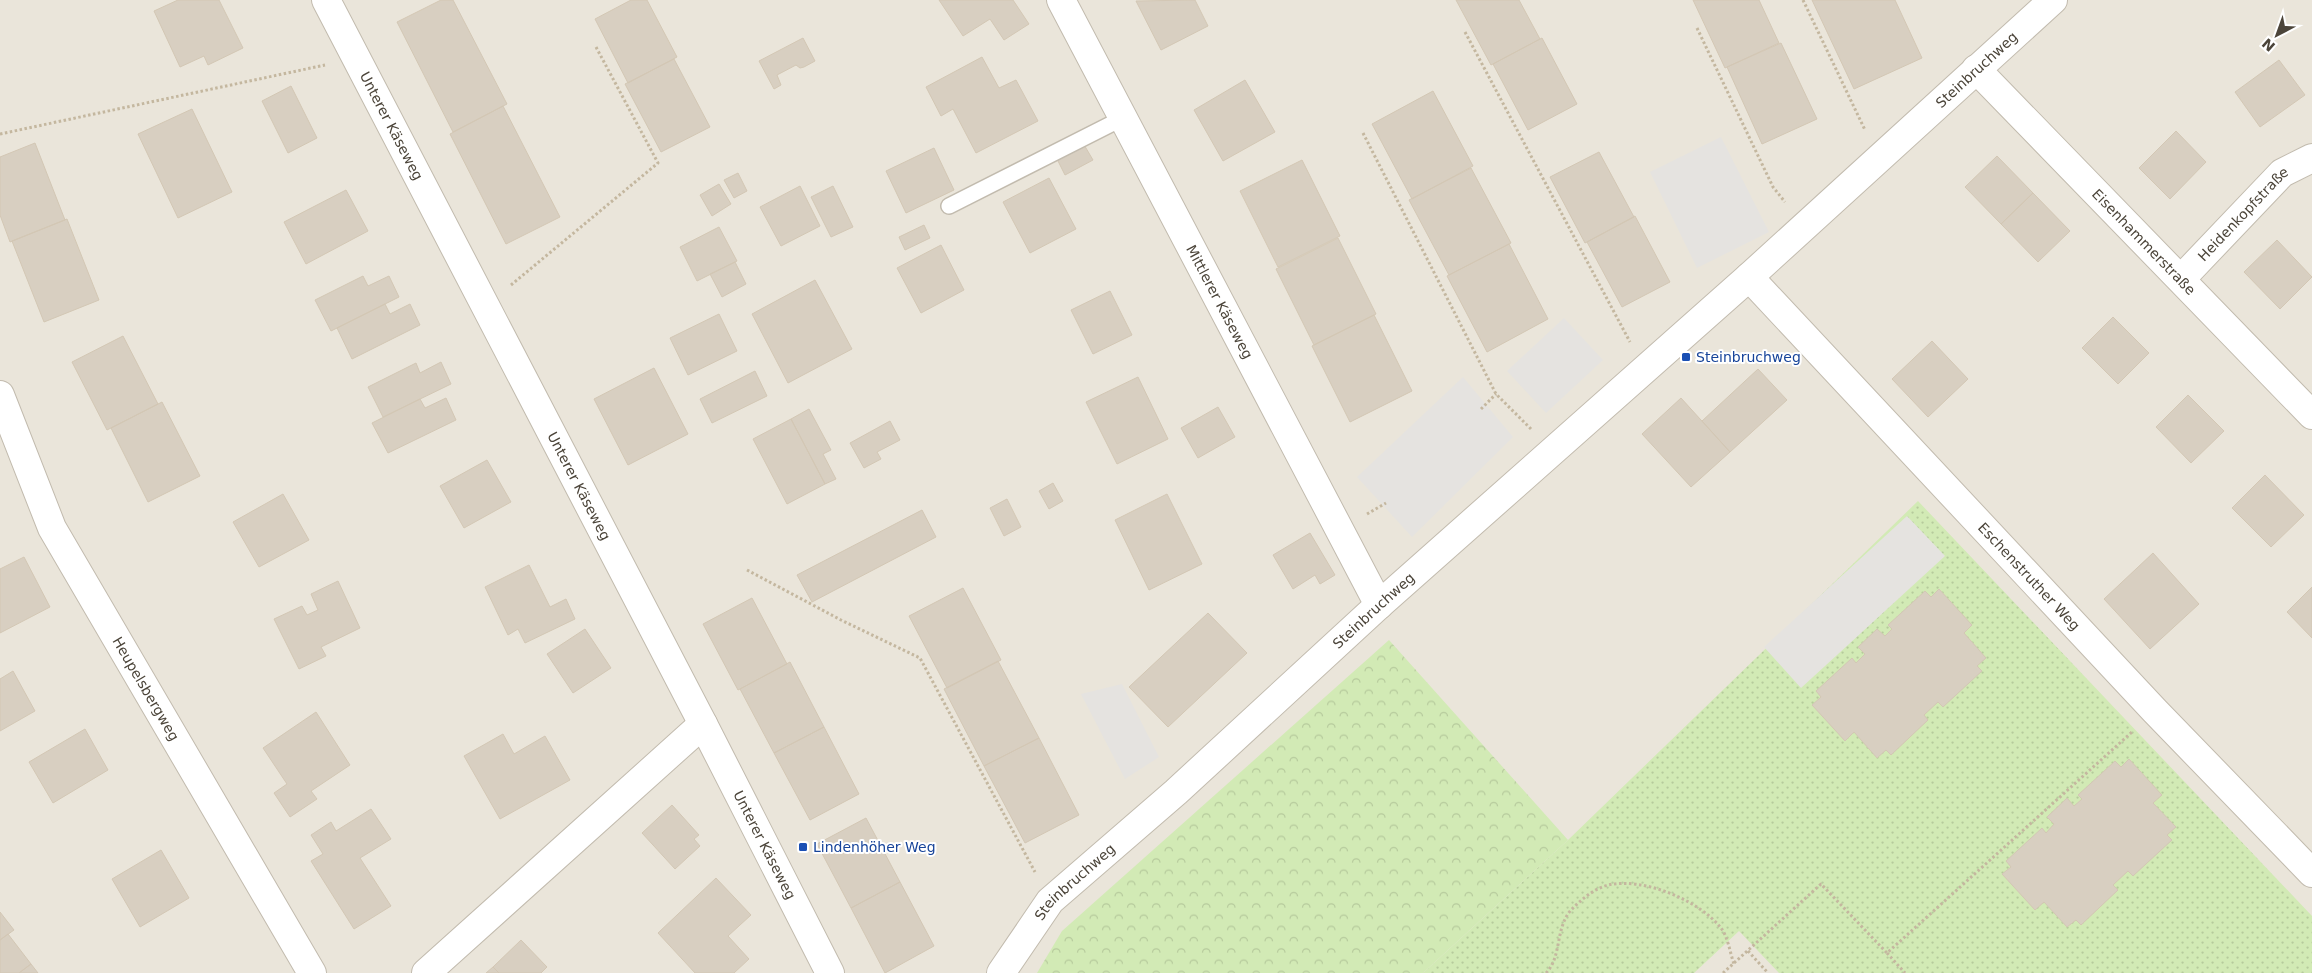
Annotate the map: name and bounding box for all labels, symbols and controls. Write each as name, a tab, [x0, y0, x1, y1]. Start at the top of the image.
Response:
north arrow	[2252, 10, 2302, 60]
street label: Steinbruchweg	[1932, 28, 2021, 111]
text: N	[2259, 35, 2278, 55]
street label: Unterer Käseweg	[357, 69, 426, 183]
street label: Heidenkopfstraße	[2195, 163, 2291, 264]
street label: Eisenhammerstraße	[2089, 186, 2199, 298]
street label: Mittlerer Käseweg	[1183, 242, 1256, 361]
place label: Steinbruchweg	[1696, 349, 1801, 365]
marker: Steinbruchweg	[1680, 351, 1692, 363]
street label: Unterer Käseweg	[544, 429, 614, 543]
street label: Eschenstruther Weg	[1975, 519, 2083, 634]
street label: Steinbruchweg	[1329, 569, 1418, 652]
street label: Heupelsbergweg	[109, 634, 183, 744]
street label: Unterer Käseweg	[730, 788, 799, 902]
place label: Lindenhöher Weg	[813, 839, 936, 855]
street label: Steinbruchweg	[1031, 840, 1118, 923]
marker: Lindenhöher Weg	[797, 841, 809, 853]

